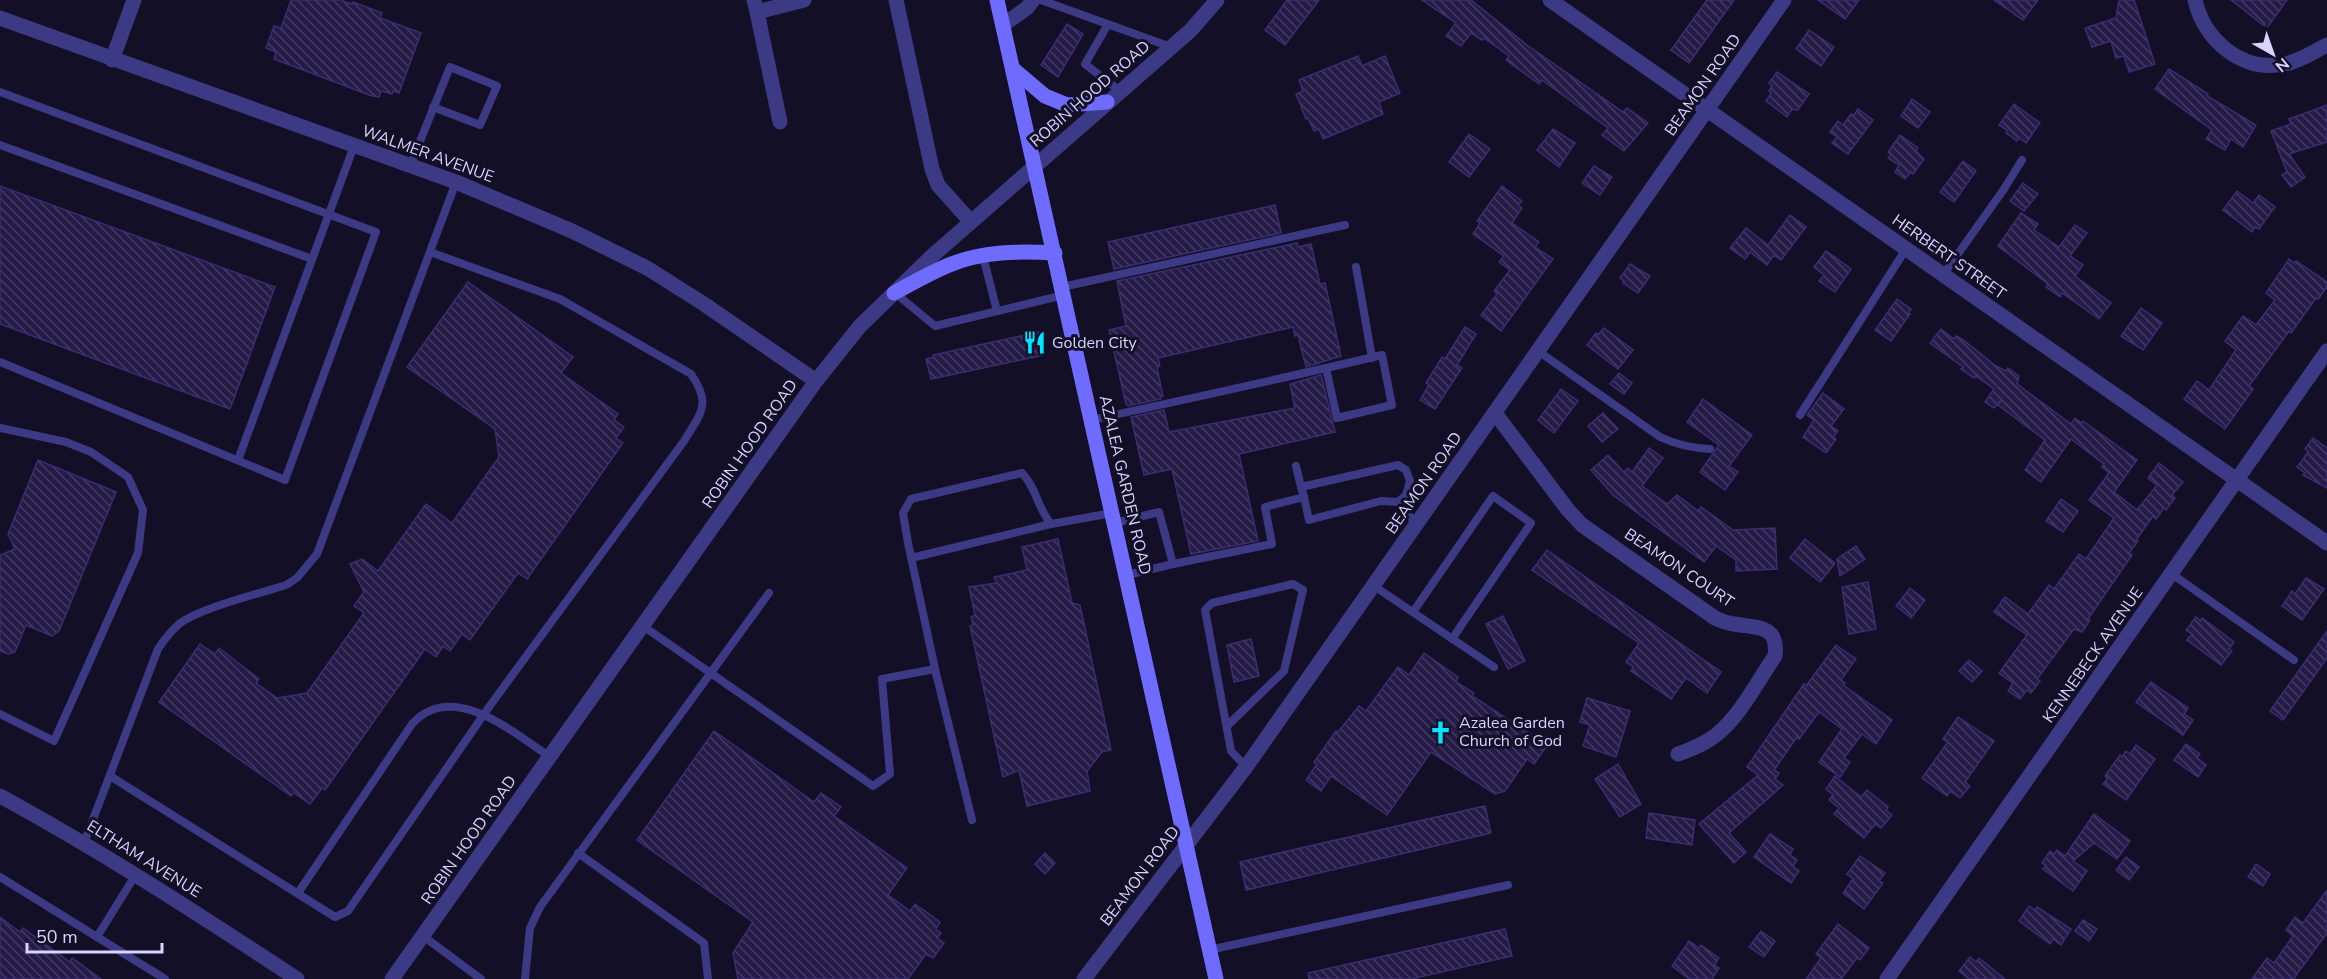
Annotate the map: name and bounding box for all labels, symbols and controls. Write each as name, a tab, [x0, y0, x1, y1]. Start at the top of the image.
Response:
north arrow	[2243, 24, 2303, 84]
street label: BEAMON ROAD	[1660, 30, 1746, 140]
street label: ROBIN HOOD ROAD	[1025, 36, 1155, 152]
text: N	[2270, 52, 2294, 77]
street label: WALMER AVENUE	[359, 120, 497, 188]
street label: HERBERT STREET	[1888, 209, 2011, 305]
restaurant icon: Golden City	[1021, 330, 1047, 356]
place label: Golden City	[1052, 332, 1137, 354]
street label: ROBIN HOOD ROAD	[697, 375, 803, 513]
street label: AZALEA GARDEN ROAD	[1094, 393, 1156, 577]
street label: BEAMON ROAD	[1381, 428, 1467, 538]
street label: BEAMON COURT	[1620, 523, 1738, 613]
street label: KENNEBECK AVENUE	[2038, 583, 2148, 727]
place label: Azalea Garden Church of God	[1459, 712, 1565, 752]
church icon: Azalea Garden Church of God	[1428, 719, 1454, 745]
street label: ROBIN HOOD ROAD	[416, 771, 522, 909]
street label: ELTHAM AVENUE	[83, 815, 205, 903]
street label: BEAMON ROAD	[1095, 822, 1185, 930]
scale bar	[27, 916, 162, 954]
text: 50 m	[36, 925, 78, 949]

